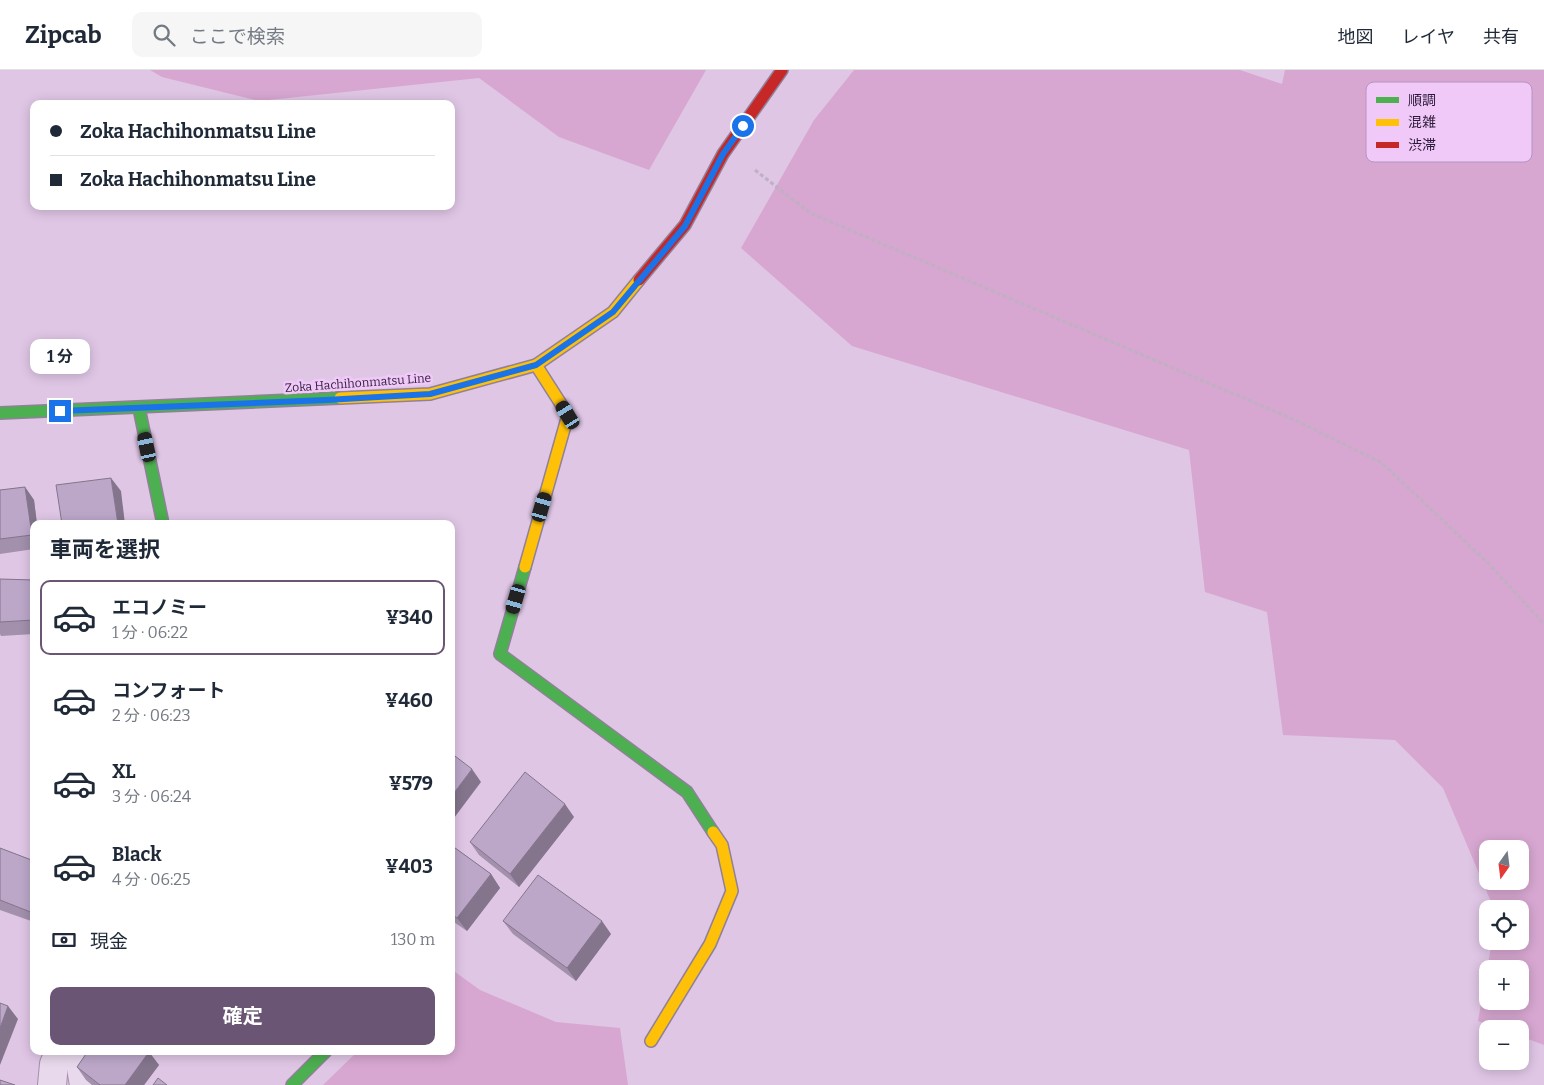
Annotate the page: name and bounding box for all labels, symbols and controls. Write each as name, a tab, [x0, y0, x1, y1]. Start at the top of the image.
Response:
search box	[132, 12, 482, 57]
text: Zipcab	[25, 21, 102, 49]
icon: search	[150, 21, 178, 49]
text: ここで検索	[190, 25, 285, 48]
text: 地図	[1338, 26, 1374, 48]
text: レイヤ	[1402, 26, 1455, 48]
text: 共有	[1483, 26, 1519, 48]
legend	[1366, 82, 1532, 162]
text: 順調	[1408, 92, 1436, 109]
text: 混雑	[1408, 114, 1436, 131]
route start	[732, 115, 754, 137]
text: Zoka Hachihonmatsu Line	[80, 120, 316, 143]
text: 渋滞	[1408, 137, 1436, 154]
text: Zoka Hachihonmatsu Line	[80, 168, 316, 191]
callout: 1 分	[30, 338, 90, 374]
text: 1 分	[47, 347, 73, 366]
street label: Zoka Hachihonmatsu Line	[284, 371, 432, 395]
car	[553, 398, 582, 432]
route end	[49, 400, 71, 422]
car	[136, 431, 157, 463]
car	[530, 491, 553, 523]
text: 車両を選択	[50, 536, 160, 563]
car	[504, 583, 527, 615]
icon: car	[52, 595, 97, 640]
text: エコノミー	[112, 596, 207, 619]
text: ¥340	[386, 606, 433, 629]
text: 1 分 · 06:22	[112, 623, 188, 642]
icon: car	[52, 678, 97, 723]
text: コンフォート	[112, 679, 225, 702]
text: ¥460	[385, 689, 433, 712]
text: 2 分 · 06:23	[112, 706, 191, 725]
text: XL	[112, 760, 136, 783]
icon: car	[52, 761, 97, 806]
text: ¥579	[389, 772, 433, 795]
text: 3 分 · 06:24	[112, 787, 191, 806]
north arrow	[1479, 840, 1529, 890]
map controls	[1479, 840, 1529, 1070]
text: Black	[112, 843, 162, 866]
icon: car	[52, 844, 97, 889]
text: ¥403	[385, 855, 433, 878]
text: 4 分 · 06:25	[112, 870, 191, 889]
button: locate	[1479, 900, 1529, 950]
icon: cash	[50, 926, 78, 954]
text: 現金	[90, 930, 128, 953]
text: 130 m	[391, 930, 435, 949]
button: +	[1479, 960, 1529, 1010]
button: 確定	[50, 987, 435, 1045]
button: −	[1479, 1020, 1529, 1070]

